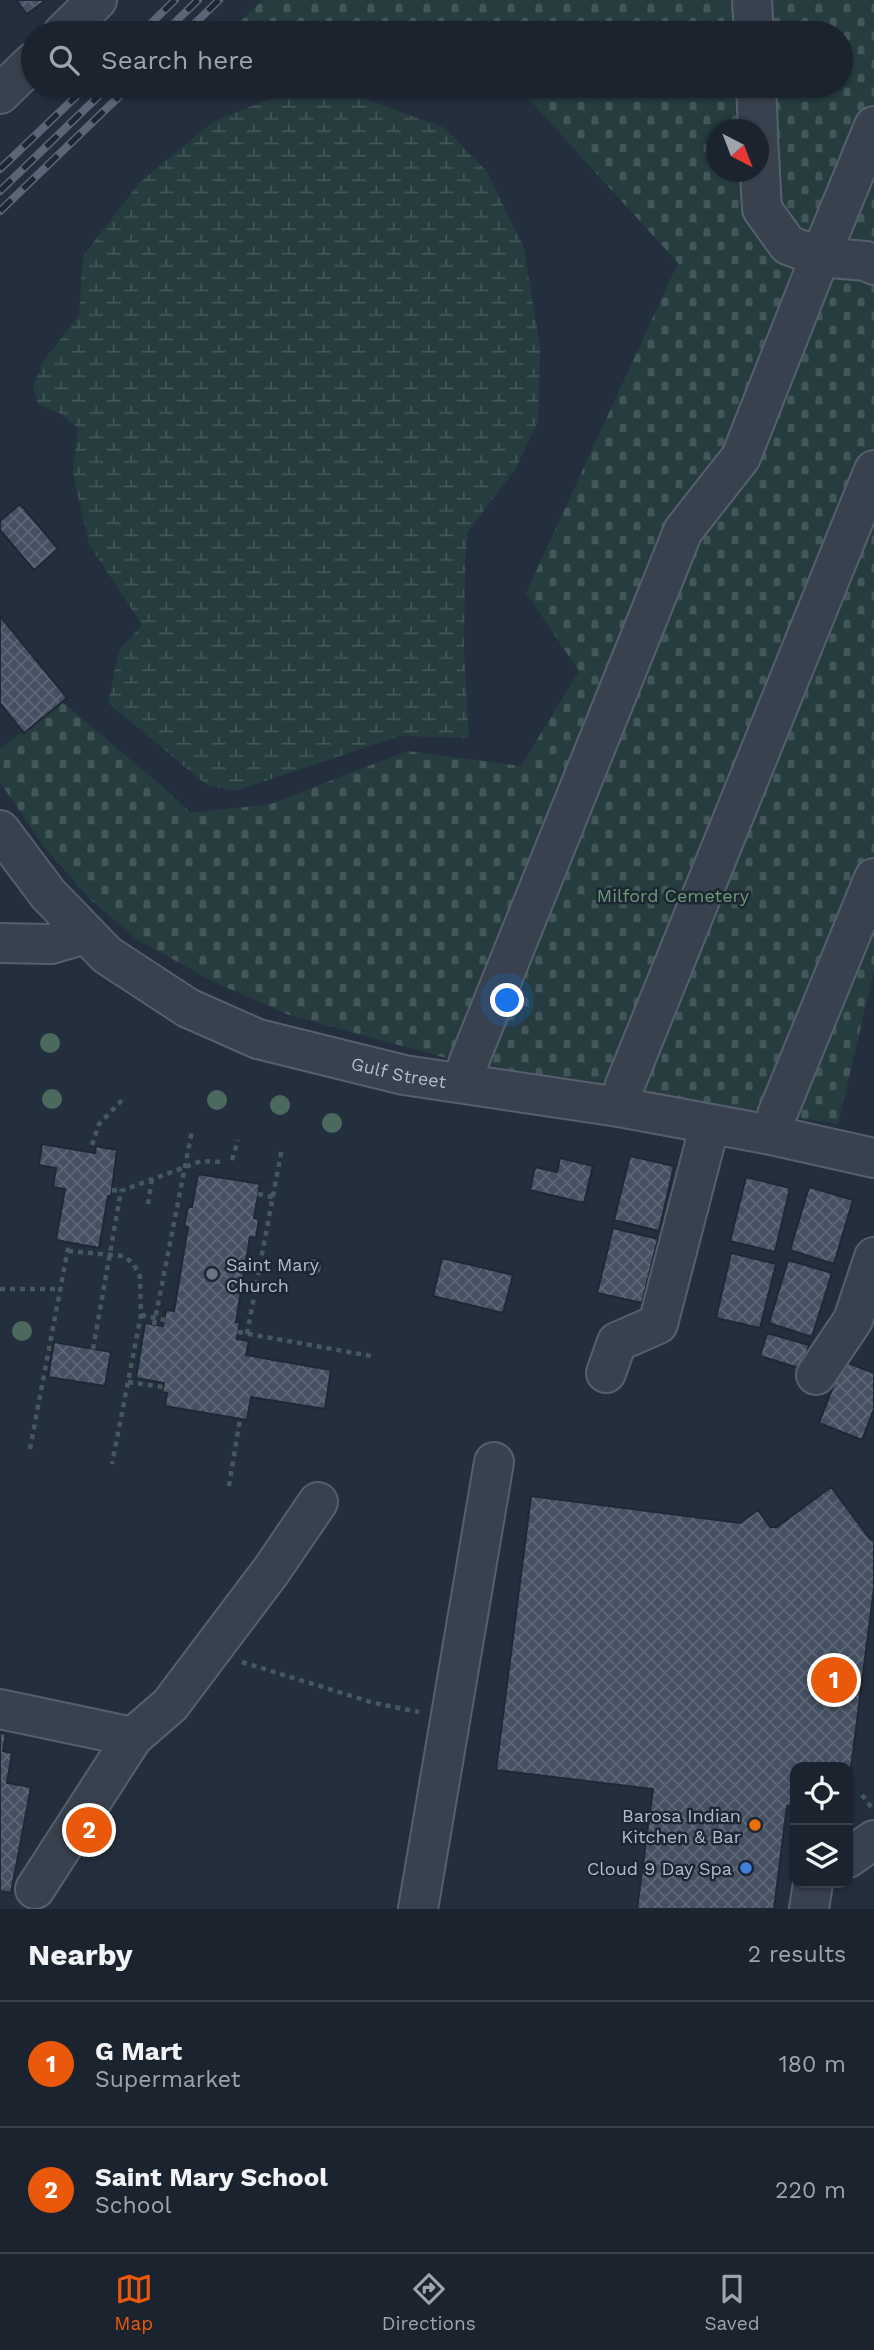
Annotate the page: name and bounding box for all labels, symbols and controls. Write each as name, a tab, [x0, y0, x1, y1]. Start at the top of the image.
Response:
search box	[21, 21, 853, 98]
icon: search	[45, 41, 83, 79]
text: Search here	[101, 45, 253, 75]
north arrow	[706, 119, 769, 182]
park label: Milford Cemetery	[597, 885, 750, 906]
your location	[490, 983, 524, 1017]
street label: Gulf Street	[349, 1052, 448, 1092]
place label: Saint Mary Church	[226, 1254, 320, 1296]
marker: Saint Mary Church	[204, 1266, 220, 1282]
pin: 1	[811, 1654, 857, 1706]
map controls	[790, 1762, 853, 1888]
button: locate	[790, 1762, 853, 1825]
pin: 2	[66, 1804, 112, 1856]
place label: Barosa Indian Kitchen & Bar	[621, 1805, 741, 1847]
marker: Barosa Indian Kitchen & Bar	[747, 1817, 763, 1833]
button: layers	[790, 1825, 853, 1888]
place label: Cloud 9 Day Spa	[587, 1858, 732, 1879]
marker: Cloud 9 Day Spa	[738, 1860, 754, 1876]
text: Nearby	[28, 1937, 133, 1972]
text: 2 results	[748, 1941, 846, 1968]
text: G Mart	[95, 2036, 182, 2066]
text: 1	[46, 2051, 56, 2078]
text: 180 m	[779, 2051, 846, 2078]
text: Supermarket	[95, 2066, 240, 2093]
text: Saint Mary School	[95, 2162, 328, 2192]
text: 2	[44, 2177, 58, 2204]
text: 220 m	[775, 2177, 846, 2204]
text: School	[95, 2192, 172, 2219]
tab: Map	[114, 2270, 153, 2335]
tab: Directions	[382, 2270, 476, 2335]
tab: Saved	[704, 2270, 760, 2335]

